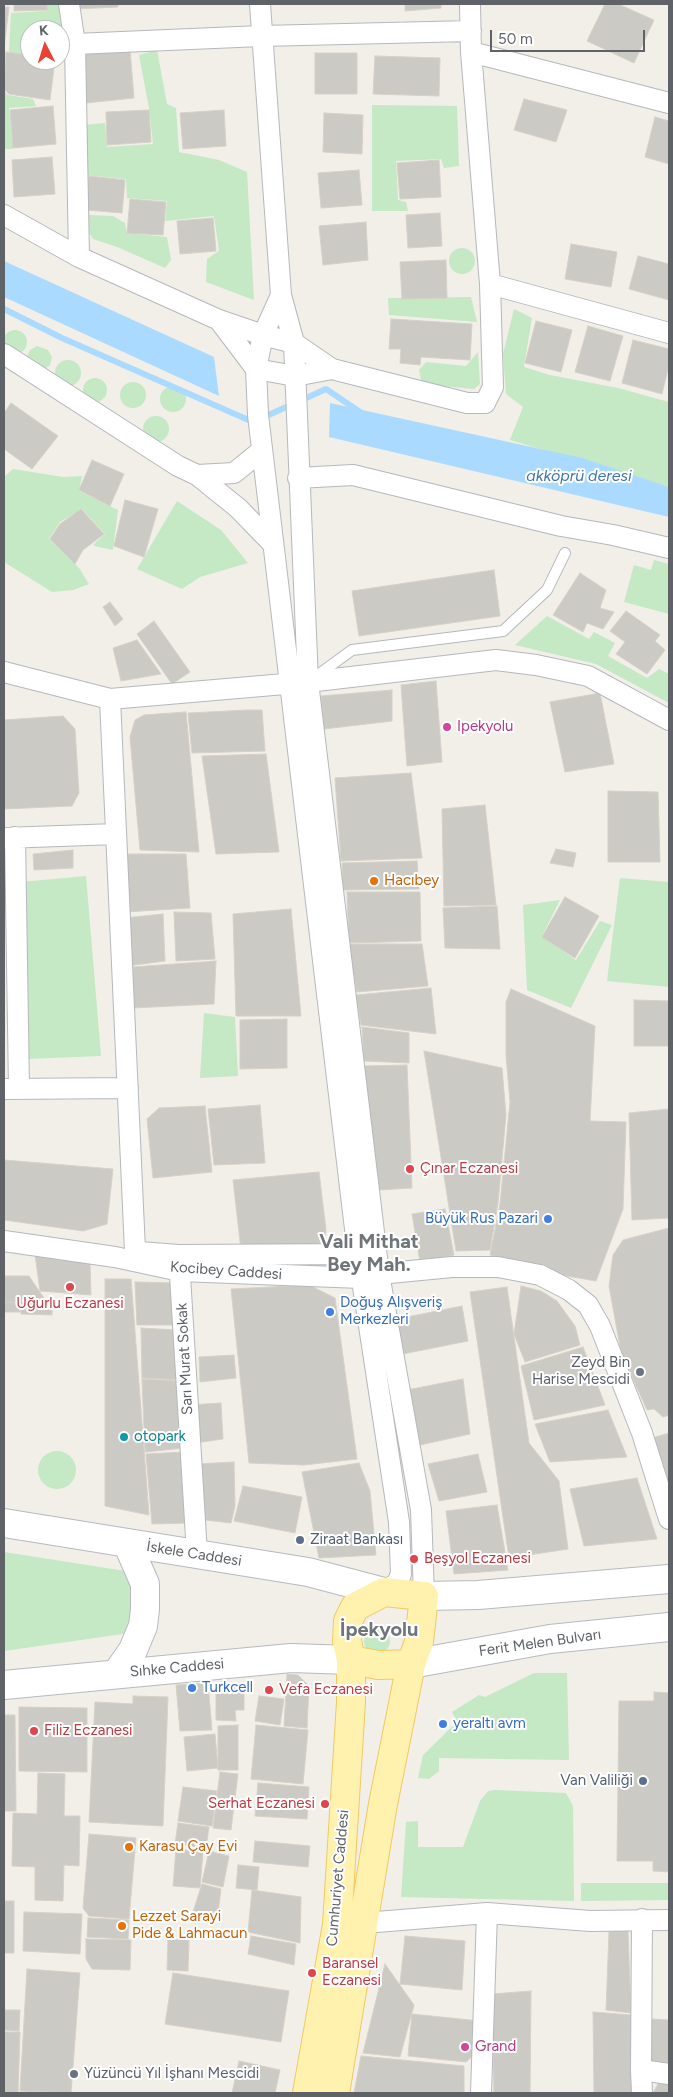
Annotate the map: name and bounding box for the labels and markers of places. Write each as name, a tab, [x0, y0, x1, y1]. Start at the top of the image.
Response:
place label: Ipekyolu	[457, 718, 513, 736]
marker: Ipekyolu	[441, 721, 453, 733]
place label: Hacıbey	[384, 872, 439, 890]
marker: Hacıbey	[368, 875, 380, 887]
place label: Çınar Eczanesi	[420, 1160, 518, 1178]
marker: Çınar Eczanesi	[404, 1163, 416, 1175]
place label: Büyük Rus Pazari	[425, 1210, 538, 1228]
marker: Büyük Rus Pazari	[542, 1213, 554, 1225]
marker: Uğurlu Eczanesi	[64, 1281, 76, 1293]
place label: Doğuş Alışveriş Merkezleri	[340, 1294, 442, 1329]
place label: Uğurlu Eczanesi	[16, 1295, 124, 1313]
marker: Doğuş Alışveriş Merkezleri	[324, 1306, 336, 1318]
place label: Zeyd Bin Harise Mescidi	[532, 1354, 630, 1389]
marker: Zeyd Bin Harise Mescidi	[634, 1366, 646, 1378]
place label: otopark	[134, 1428, 186, 1446]
marker: otopark	[118, 1431, 130, 1443]
place label: Ziraat Bankası	[310, 1531, 403, 1549]
marker: Ziraat Bankası	[294, 1534, 306, 1546]
place label: Beşyol Eczanesi	[424, 1550, 531, 1568]
marker: Beşyol Eczanesi	[408, 1553, 420, 1565]
place label: Turkcell	[202, 1679, 253, 1697]
place label: Vefa Eczanesi	[279, 1681, 373, 1699]
marker: Turkcell	[186, 1682, 198, 1694]
marker: Vefa Eczanesi	[263, 1684, 275, 1696]
place label: yeraltı avm	[453, 1715, 526, 1733]
marker: yeraltı avm	[437, 1718, 449, 1730]
place label: Filiz Eczanesi	[44, 1722, 133, 1740]
marker: Filiz Eczanesi	[28, 1725, 40, 1737]
place label: Van Valiliği	[560, 1772, 633, 1790]
marker: Van Valiliği	[637, 1775, 649, 1787]
place label: Serhat Eczanesi	[208, 1795, 315, 1813]
marker: Serhat Eczanesi	[319, 1798, 331, 1810]
place label: Karasu Çay Evi	[139, 1838, 238, 1856]
marker: Karasu Çay Evi	[123, 1841, 135, 1853]
place label: Lezzet Sarayi Pide & Lahmacun	[132, 1908, 247, 1943]
marker: Lezzet Sarayi Pide & Lahmacun	[116, 1920, 128, 1932]
place label: Baransel Eczanesi	[322, 1955, 381, 1990]
marker: Baransel Eczanesi	[306, 1967, 318, 1979]
place label: Grand	[475, 2038, 516, 2056]
marker: Grand	[459, 2041, 471, 2053]
place label: Yüzüncü Yıl İşhanı Mescidi	[84, 2065, 259, 2083]
marker: Yüzüncü Yıl İşhanı Mescidi	[68, 2068, 80, 2080]

